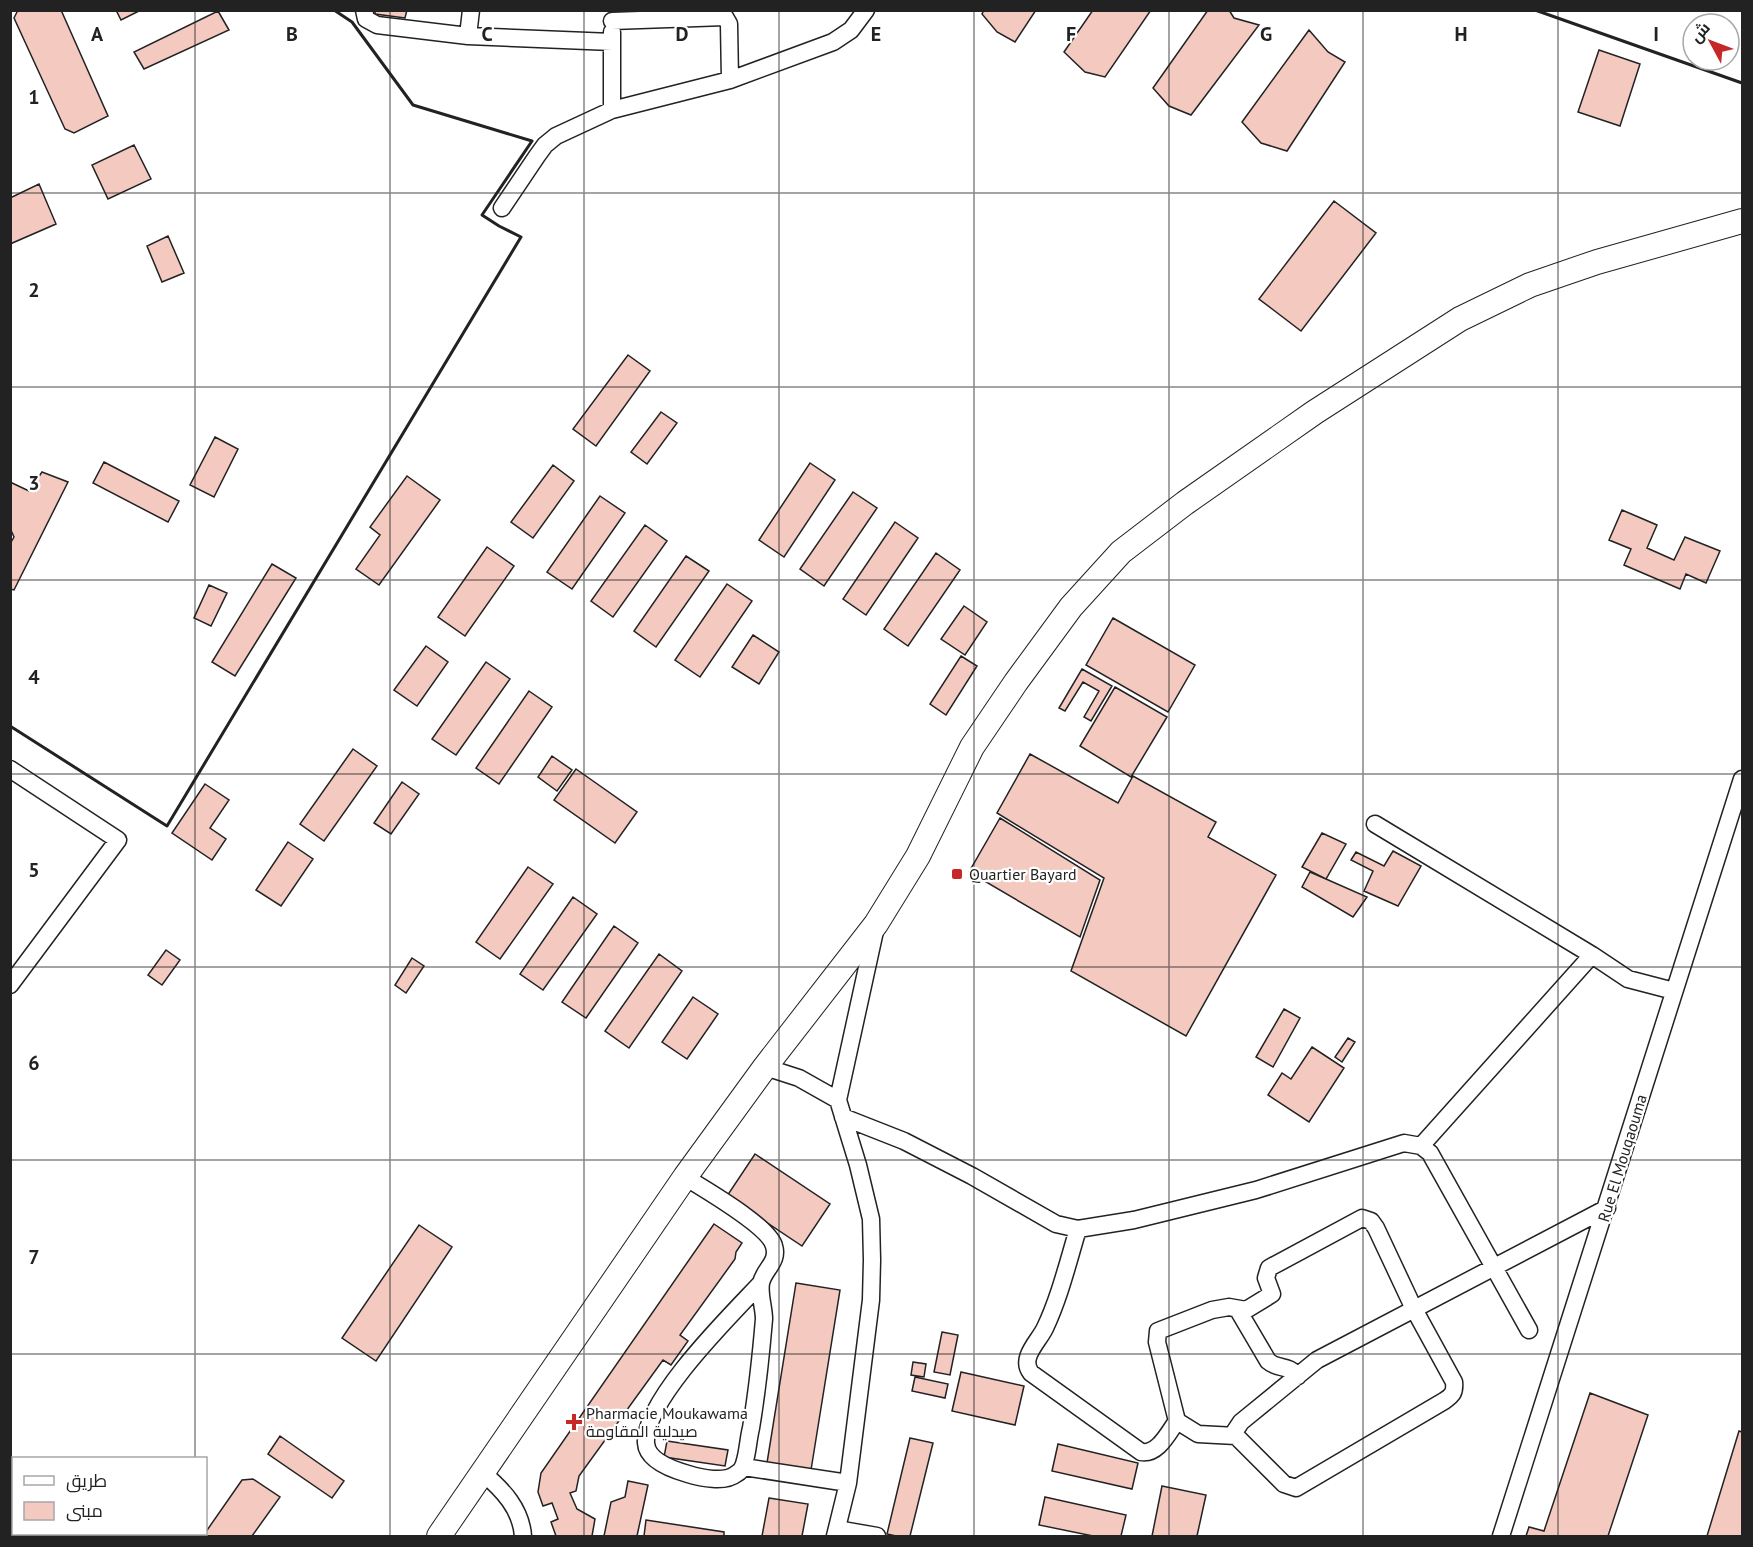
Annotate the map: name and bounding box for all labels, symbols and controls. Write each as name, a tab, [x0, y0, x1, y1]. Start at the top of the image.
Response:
north arrow	[1681, 12, 1741, 72]
text: ش	[1685, 18, 1714, 46]
text: A	[91, 21, 104, 47]
text: B	[286, 21, 298, 47]
text: C	[481, 21, 493, 47]
text: D	[676, 21, 689, 47]
text: E	[871, 21, 881, 47]
text: F	[1066, 21, 1076, 47]
text: G	[1260, 21, 1272, 47]
text: H	[1454, 21, 1468, 47]
text: I	[1653, 21, 1659, 47]
text: 1	[28, 84, 40, 110]
text: 2	[28, 277, 40, 303]
text: 3	[28, 470, 40, 496]
text: 4	[28, 664, 40, 690]
text: 5	[28, 857, 40, 883]
place label: Quartier Bayard	[969, 864, 1077, 884]
marker: Quartier Bayard	[950, 867, 964, 881]
text: 6	[28, 1050, 40, 1076]
street label: Rue El Mouqaouma	[1593, 1092, 1651, 1224]
text: 7	[28, 1244, 40, 1270]
place label: Pharmacie Moukawama صيدلية المقاومة	[586, 1403, 748, 1441]
marker: Pharmacie Moukawama صيدلية المقاومة	[567, 1415, 581, 1429]
legend	[12, 1457, 207, 1535]
text: طريق	[66, 1469, 107, 1493]
text: مبنى	[66, 1499, 103, 1522]

